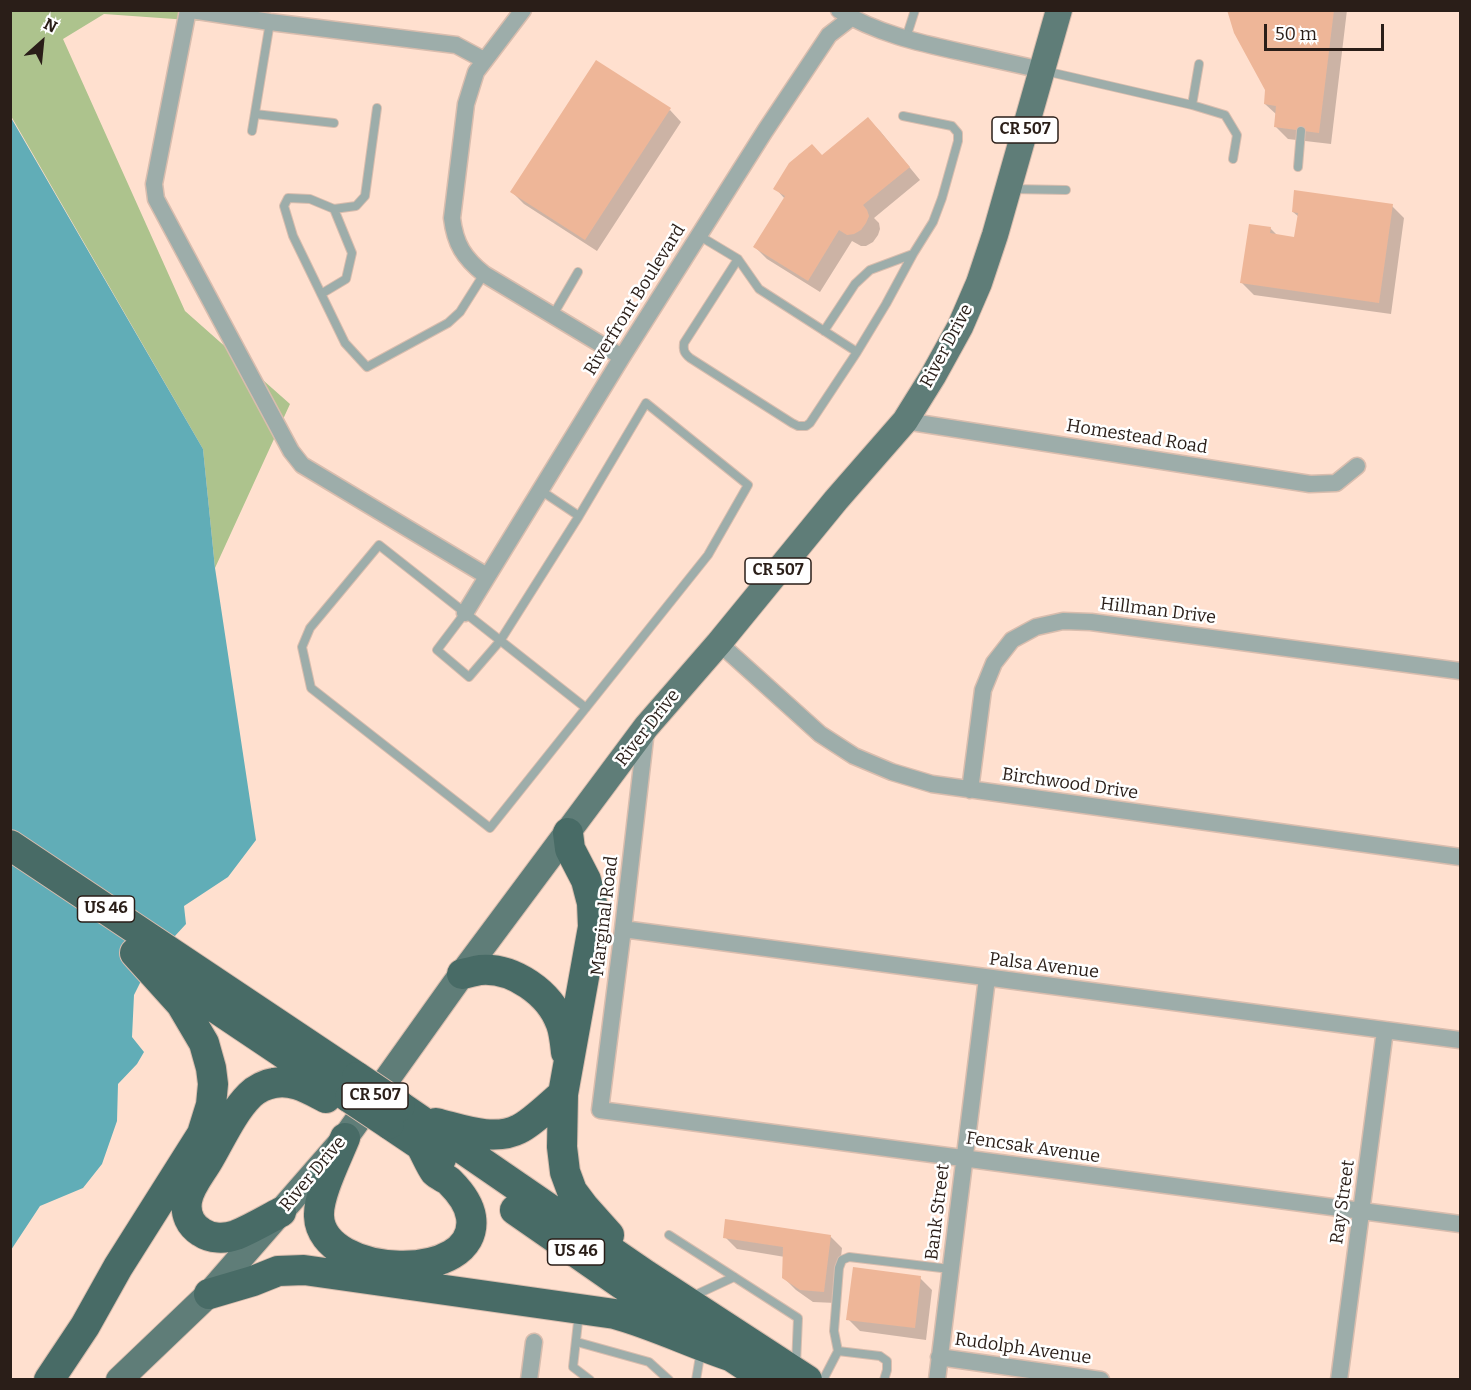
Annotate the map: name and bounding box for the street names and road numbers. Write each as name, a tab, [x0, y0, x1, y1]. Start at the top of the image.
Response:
road number: CR 507	[992, 117, 1058, 143]
street label: Riverfront Boulevard	[580, 220, 690, 380]
street label: River Drive	[916, 301, 978, 391]
street label: Homestead Road	[1065, 415, 1209, 459]
road number: CR 507	[745, 558, 811, 584]
street label: Hillman Drive	[1099, 593, 1217, 629]
street label: River Drive	[611, 685, 685, 771]
street label: Birchwood Drive	[1001, 764, 1139, 804]
street label: Marginal Road	[587, 855, 623, 977]
road number: US 46	[78, 896, 134, 922]
street label: Palsa Avenue	[988, 949, 1100, 983]
road number: CR 507	[342, 1083, 408, 1109]
street label: Fencsak Avenue	[965, 1128, 1101, 1168]
street label: River Drive	[275, 1132, 351, 1216]
street label: Ray Street	[1326, 1159, 1360, 1245]
street label: Bank Street	[921, 1163, 955, 1261]
road number: US 46	[548, 1239, 604, 1265]
street label: Rudolph Avenue	[953, 1329, 1093, 1369]

